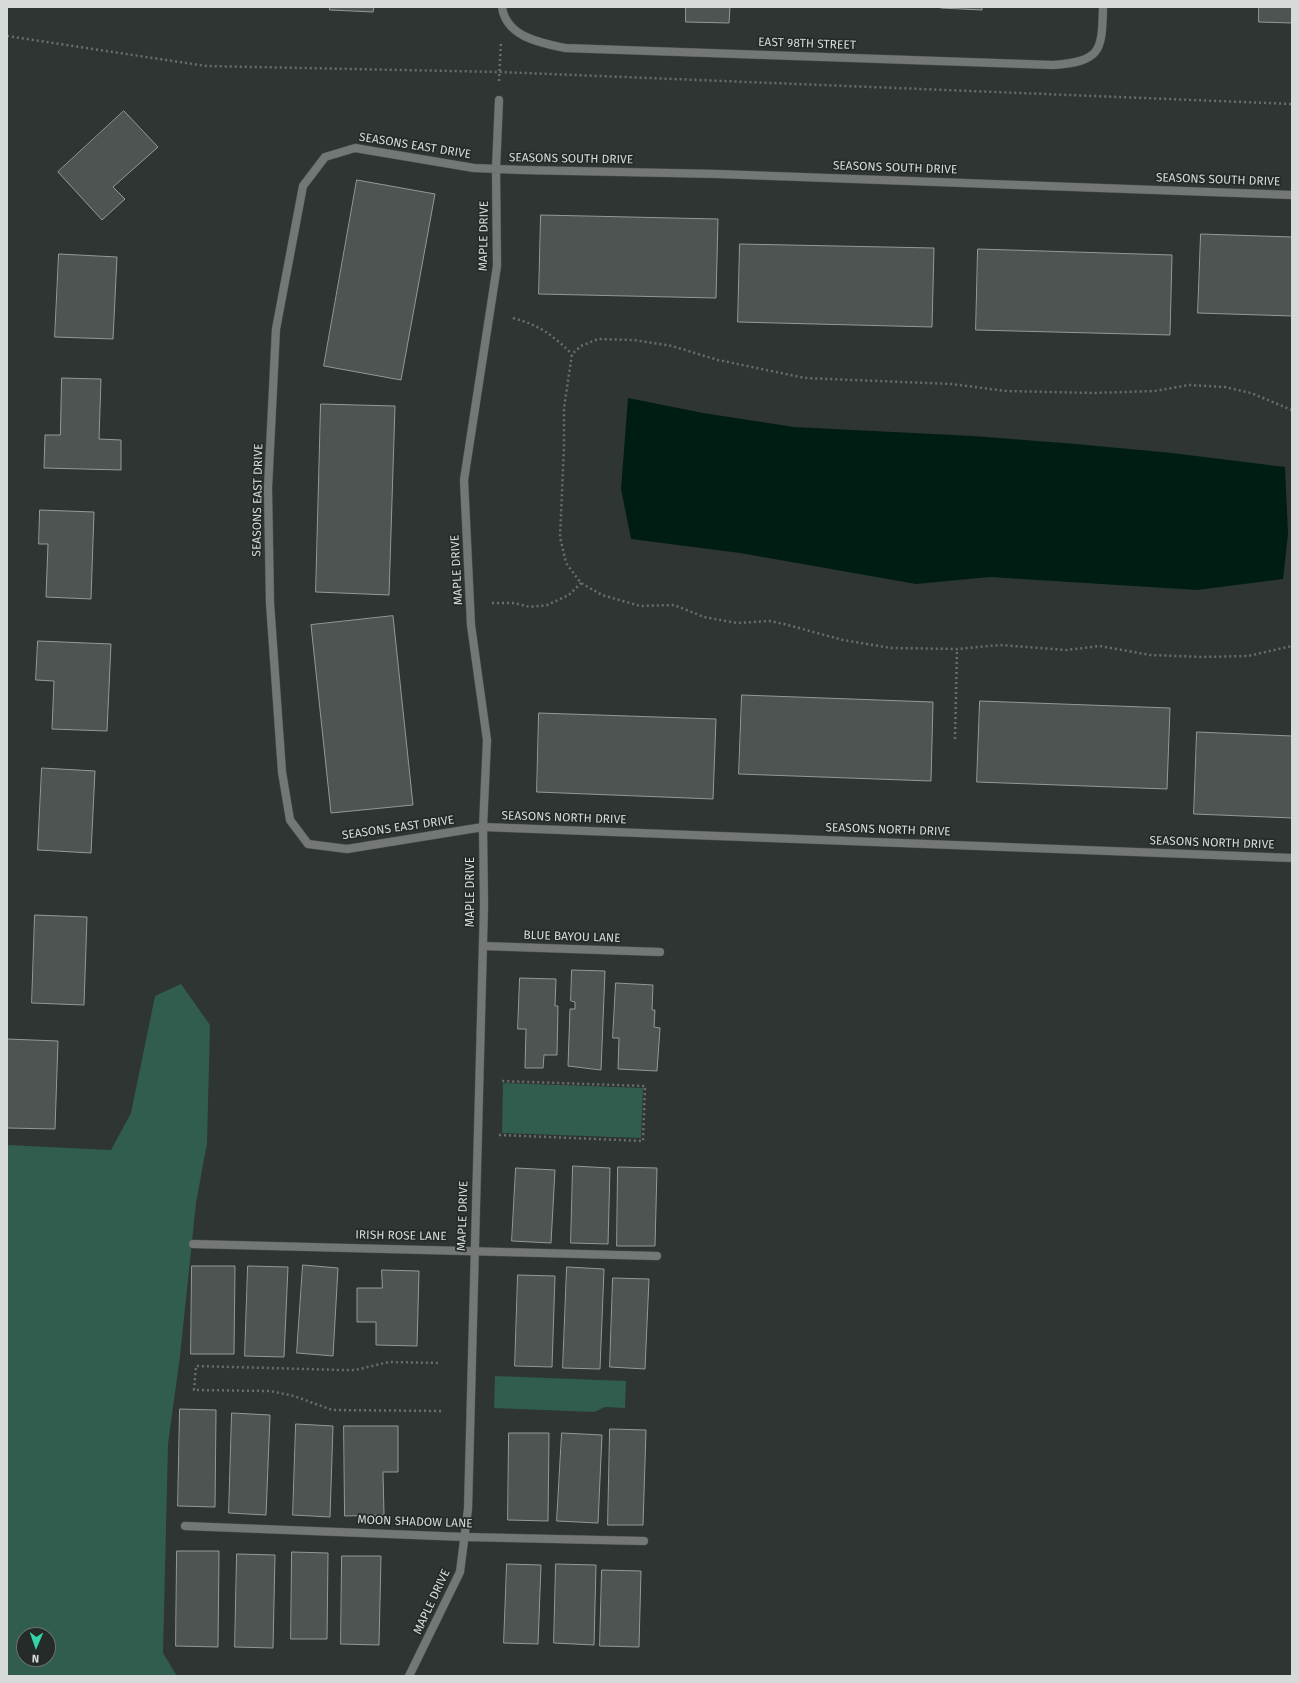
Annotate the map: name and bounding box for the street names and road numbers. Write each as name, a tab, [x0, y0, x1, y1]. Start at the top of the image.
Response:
street label: EAST 98TH STREET	[758, 35, 856, 53]
street label: SEASONS EAST DRIVE	[358, 130, 472, 162]
street label: SEASONS SOUTH DRIVE	[509, 151, 633, 167]
street label: SEASONS SOUTH DRIVE	[833, 159, 957, 177]
street label: SEASONS SOUTH DRIVE	[1156, 171, 1280, 189]
street label: MAPLE DRIVE	[476, 201, 492, 271]
street label: SEASONS EAST DRIVE	[250, 443, 266, 557]
street label: MAPLE DRIVE	[448, 534, 466, 606]
street label: SEASONS NORTH DRIVE	[501, 809, 627, 827]
street label: SEASONS EAST DRIVE	[341, 813, 455, 843]
street label: SEASONS NORTH DRIVE	[825, 821, 951, 839]
street label: SEASONS NORTH DRIVE	[1149, 834, 1275, 852]
street label: MAPLE DRIVE	[464, 857, 478, 927]
street label: BLUE BAYOU LANE	[523, 928, 621, 946]
street label: MAPLE DRIVE	[455, 1181, 471, 1251]
street label: IRISH ROSE LANE	[355, 1228, 447, 1244]
street label: MOON SHADOW LANE	[357, 1513, 473, 1531]
street label: MAPLE DRIVE	[411, 1567, 453, 1637]

